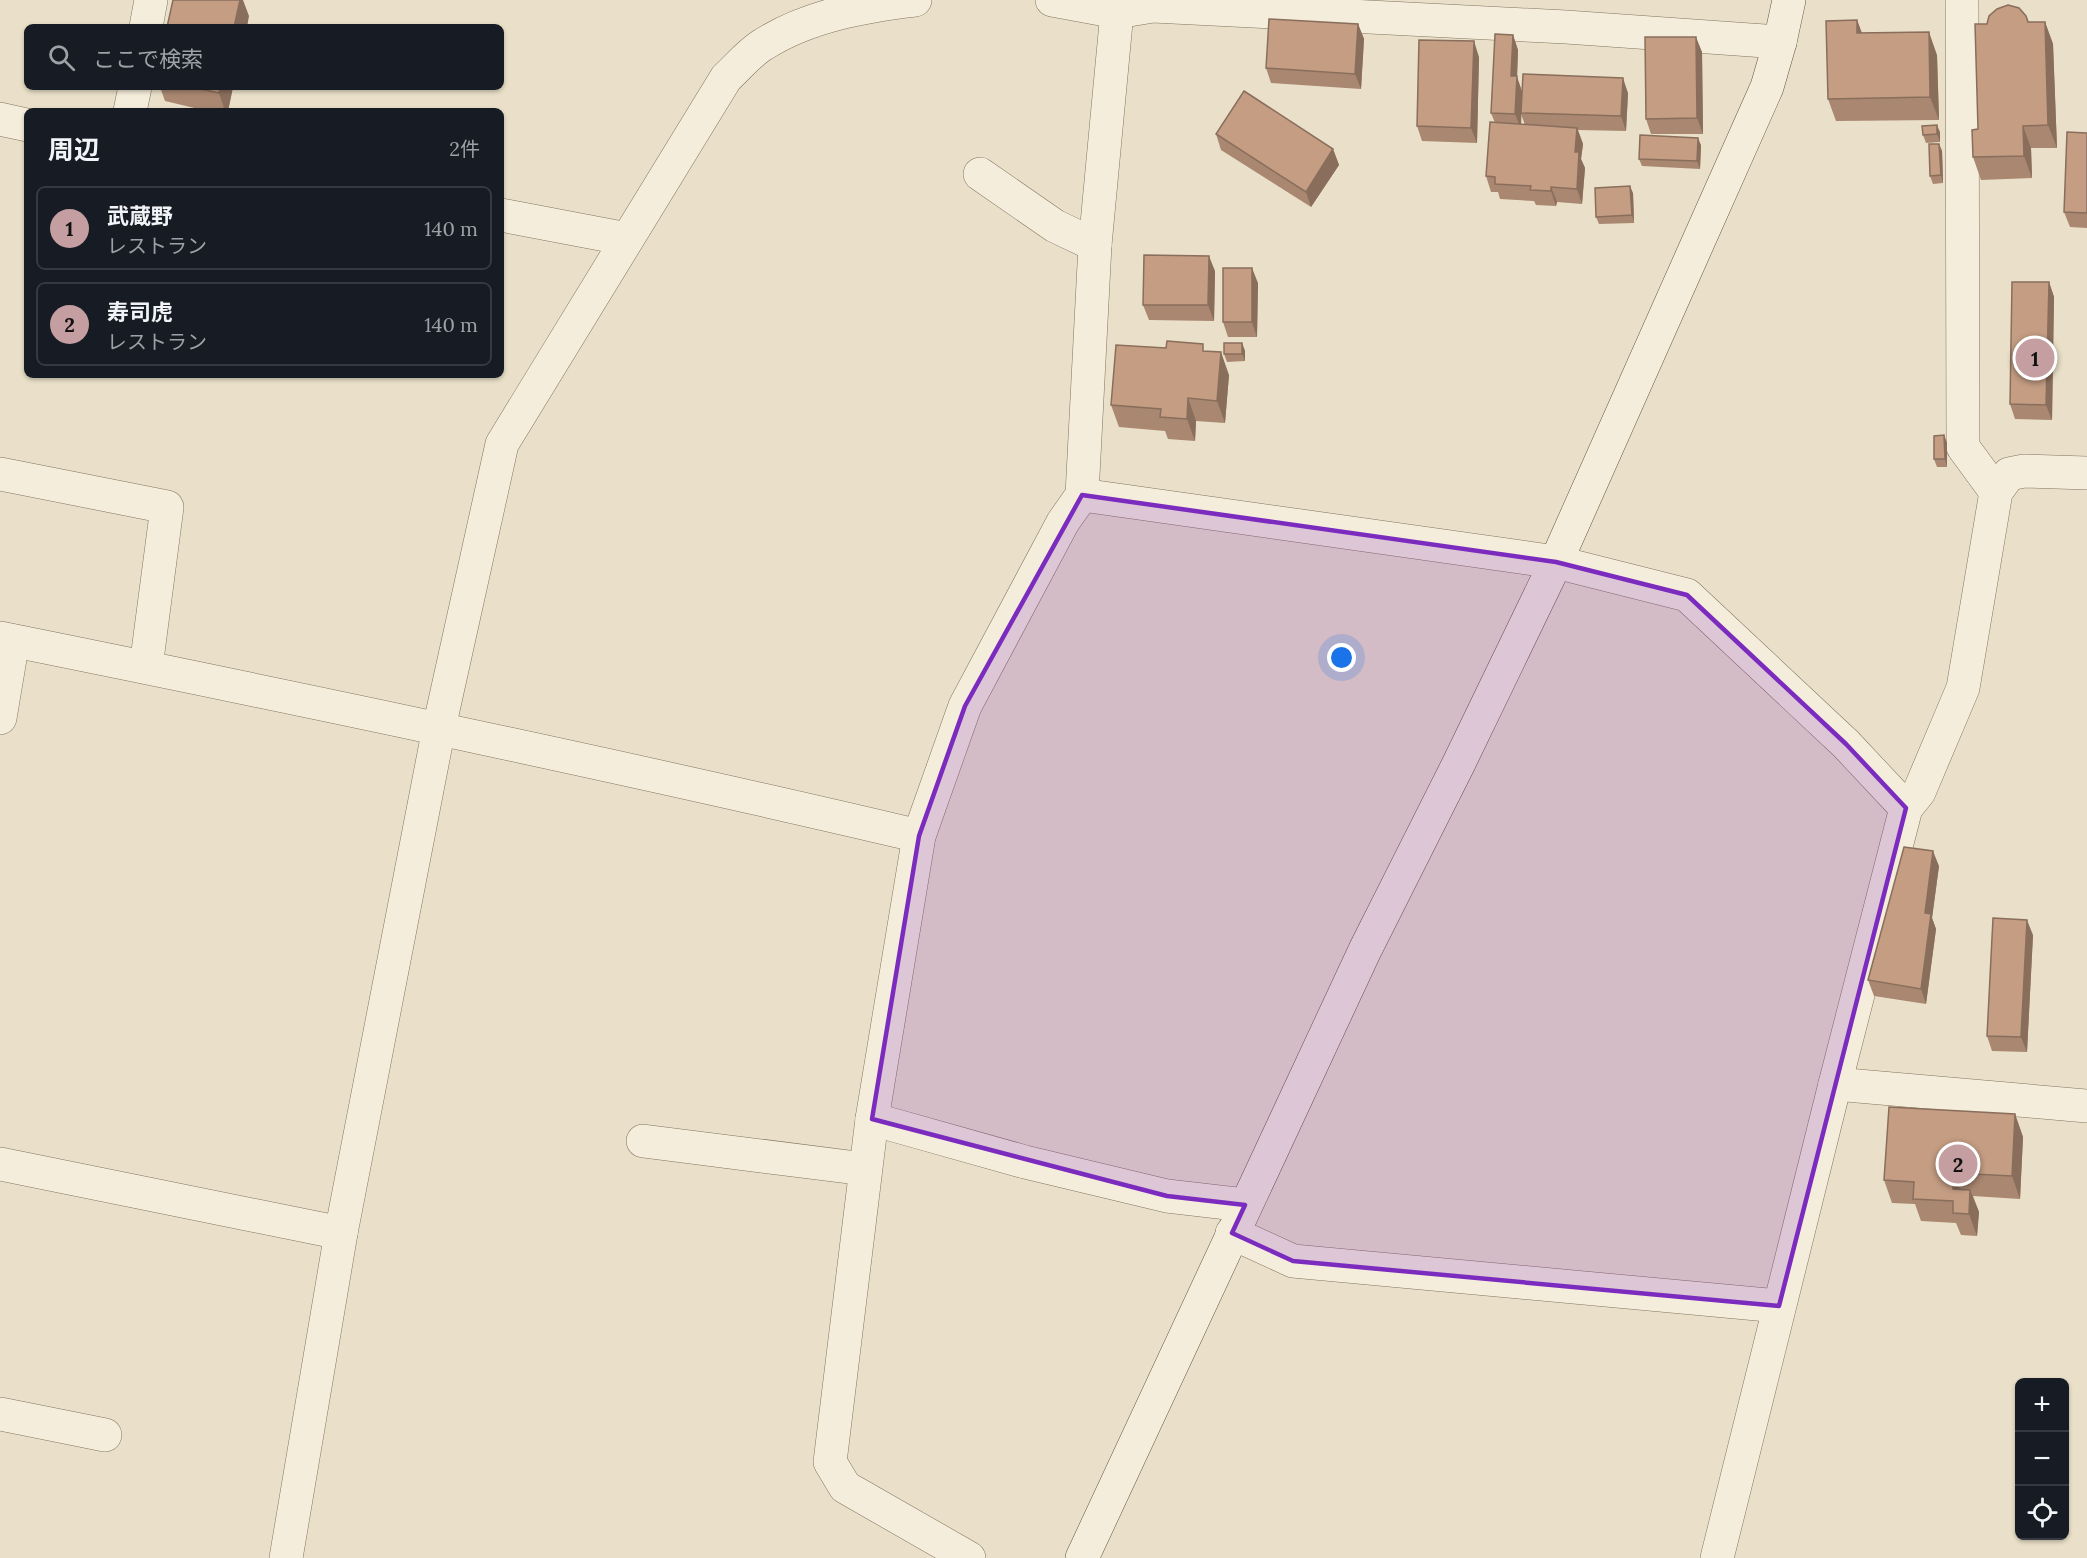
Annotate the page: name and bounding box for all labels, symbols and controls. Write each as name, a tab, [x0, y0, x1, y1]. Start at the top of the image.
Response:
search box	[24, 24, 504, 90]
icon: search	[45, 41, 78, 74]
text: ここで検索	[93, 45, 203, 73]
text: 周辺	[48, 133, 100, 166]
text: 2件	[449, 136, 480, 161]
text: 武蔵野	[107, 202, 173, 230]
text: 1	[65, 216, 74, 241]
text: 140 m	[424, 216, 478, 241]
text: レストラン	[107, 233, 207, 258]
text: 寿司虎	[107, 298, 173, 326]
text: 2	[64, 312, 75, 337]
text: 140 m	[424, 312, 478, 337]
text: レストラン	[107, 329, 207, 354]
pin: 1	[2016, 336, 2054, 380]
your location	[1327, 643, 1356, 672]
pin: 2	[1938, 1142, 1978, 1186]
map controls	[2015, 1378, 2069, 1540]
button: +	[2015, 1378, 2069, 1432]
button: −	[2015, 1432, 2069, 1486]
button: locate	[2015, 1486, 2069, 1540]

